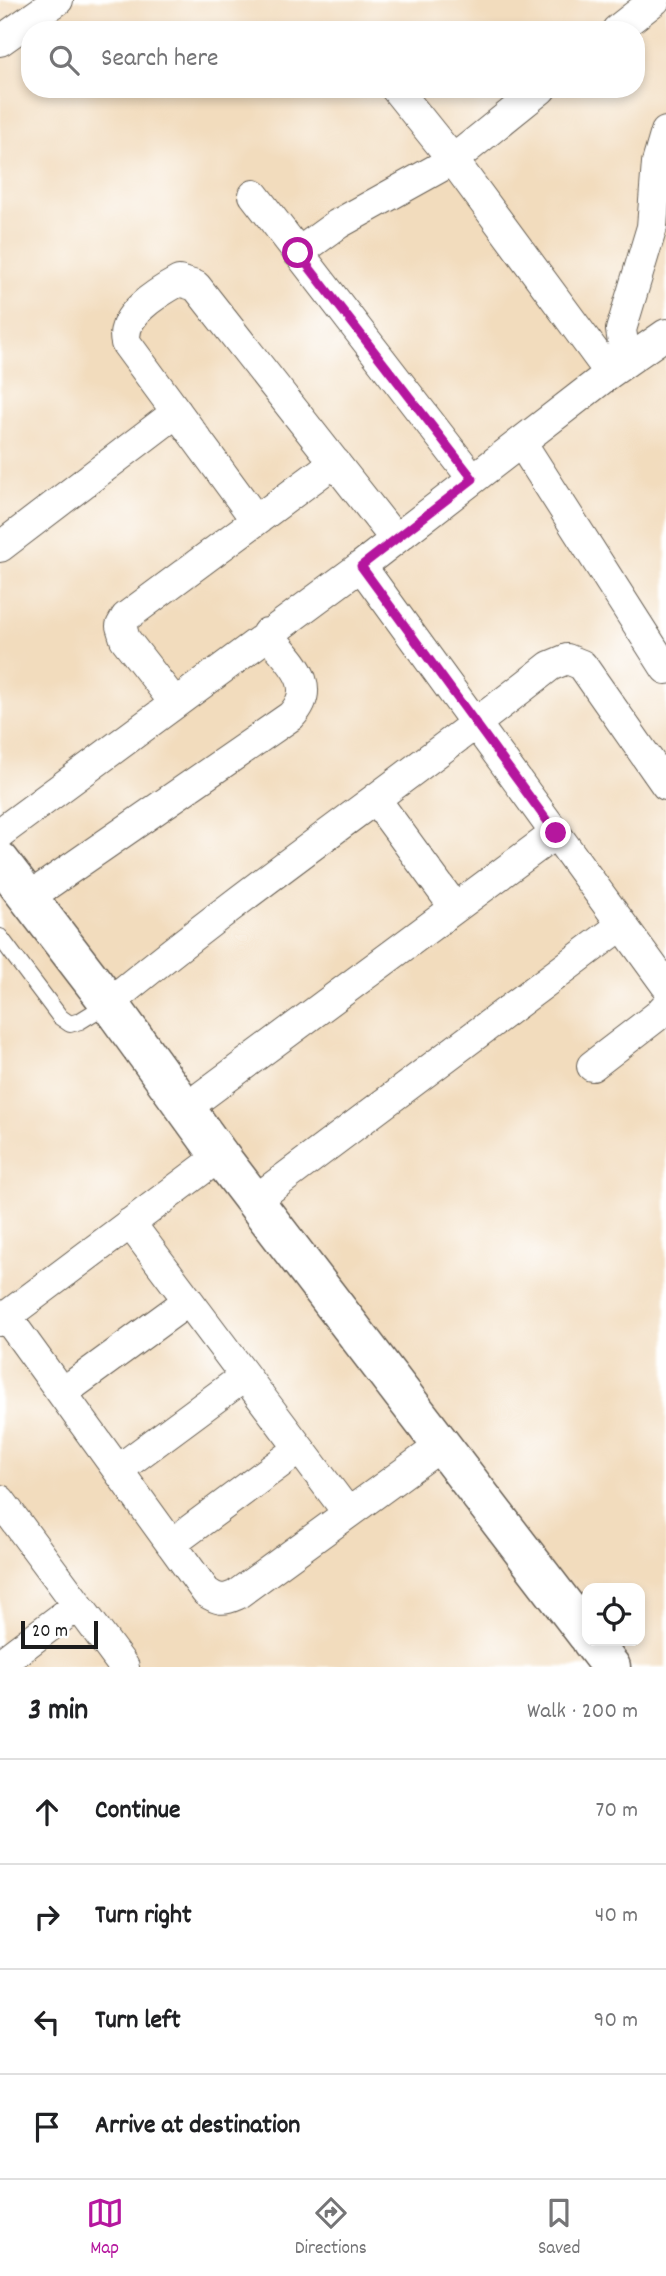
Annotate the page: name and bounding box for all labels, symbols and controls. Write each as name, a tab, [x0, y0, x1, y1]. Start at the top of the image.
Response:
search box	[21, 21, 645, 98]
icon: search	[45, 41, 83, 79]
text: Search here	[101, 41, 219, 78]
route start	[282, 237, 313, 268]
route end	[540, 817, 571, 848]
map controls	[582, 1583, 645, 1646]
button: locate	[582, 1583, 645, 1646]
scale bar	[21, 1618, 98, 1650]
text: 20 m	[32, 1619, 68, 1646]
text: 3 min	[28, 1691, 88, 1734]
text: Walk · 200 m	[527, 1696, 638, 1729]
icon: ahead	[28, 1793, 66, 1831]
text: Continue	[95, 1793, 180, 1830]
text: 70 m	[596, 1795, 638, 1828]
icon: right	[28, 1898, 66, 1936]
text: Turn right	[95, 1898, 192, 1935]
text: 40 m	[595, 1900, 638, 1933]
icon: left	[28, 2003, 66, 2041]
text: Turn left	[95, 2003, 181, 2040]
text: 90 m	[594, 2005, 638, 2038]
icon: arrive	[28, 2108, 66, 2146]
text: Arrive at destination	[95, 2108, 300, 2145]
tab: Map	[86, 2194, 124, 2263]
tab: Directions	[295, 2194, 367, 2263]
tab: Saved	[538, 2194, 580, 2263]

